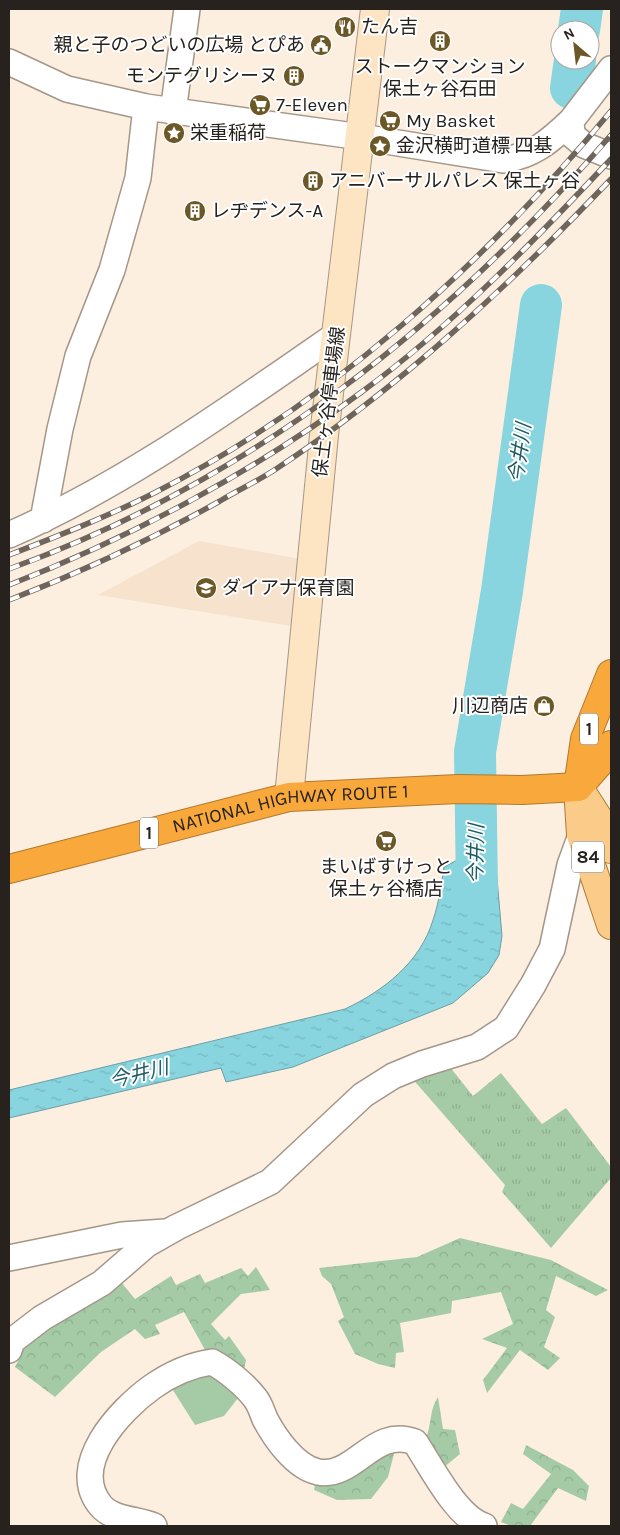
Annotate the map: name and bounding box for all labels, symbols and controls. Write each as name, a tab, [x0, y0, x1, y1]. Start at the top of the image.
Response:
restaurant icon: たん吉	[333, 15, 357, 39]
place label: たん吉	[361, 16, 418, 38]
north arrow	[550, 20, 600, 70]
text: N	[561, 24, 578, 44]
building icon: ストークマンション 保土ヶ谷石田	[428, 29, 452, 53]
public building icon: 親と子のつどいの広場 とぴあ	[309, 33, 333, 57]
place label: 親と子のつどいの広場 とぴあ	[53, 34, 305, 56]
place label: ストークマンション 保土ヶ谷石田	[354, 56, 526, 100]
building icon: モンテグリシーヌ	[282, 64, 306, 88]
place label: モンテグリシーヌ	[126, 65, 278, 87]
supermarket icon: 7-Eleven	[248, 93, 272, 117]
place label: 7-Eleven	[276, 94, 348, 116]
supermarket icon: My Basket	[378, 109, 402, 133]
place label: My Basket	[406, 110, 495, 132]
place icon: 栄重稲荷	[162, 121, 186, 145]
place label: 栄重稲荷	[190, 122, 266, 144]
place icon: 金沢横町道標 四基	[368, 134, 392, 158]
place label: 金沢横町道標 四基	[396, 135, 553, 157]
building icon: アニバーサルパレス 保土ヶ谷	[301, 169, 325, 193]
place label: アニバーサルパレス 保土ヶ谷	[329, 170, 580, 192]
building icon: レヂデンス-A	[183, 199, 207, 223]
place label: レヂデンス-A	[211, 200, 323, 222]
street label: 保土ヶ谷停車場線	[309, 325, 349, 479]
water label: 今井川	[504, 420, 536, 484]
school or university icon: ダイアナ保育園	[194, 576, 218, 600]
place label: ダイアナ保育園	[222, 577, 355, 599]
shop icon: 川辺商店	[532, 694, 556, 718]
place label: 川辺商店	[452, 695, 528, 717]
road number: 1	[580, 714, 598, 744]
street label: NATIONAL HIGHWAY ROUTE 1	[170, 780, 409, 838]
road number: 1	[140, 818, 158, 848]
water label: 今井川	[464, 822, 488, 884]
supermarket icon: まいばすけっと 保土ヶ谷橋店	[374, 829, 398, 853]
road number: 84	[572, 842, 604, 872]
place label: まいばすけっと 保土ヶ谷橋店	[319, 856, 453, 900]
water label: 今井川	[107, 1055, 173, 1092]

